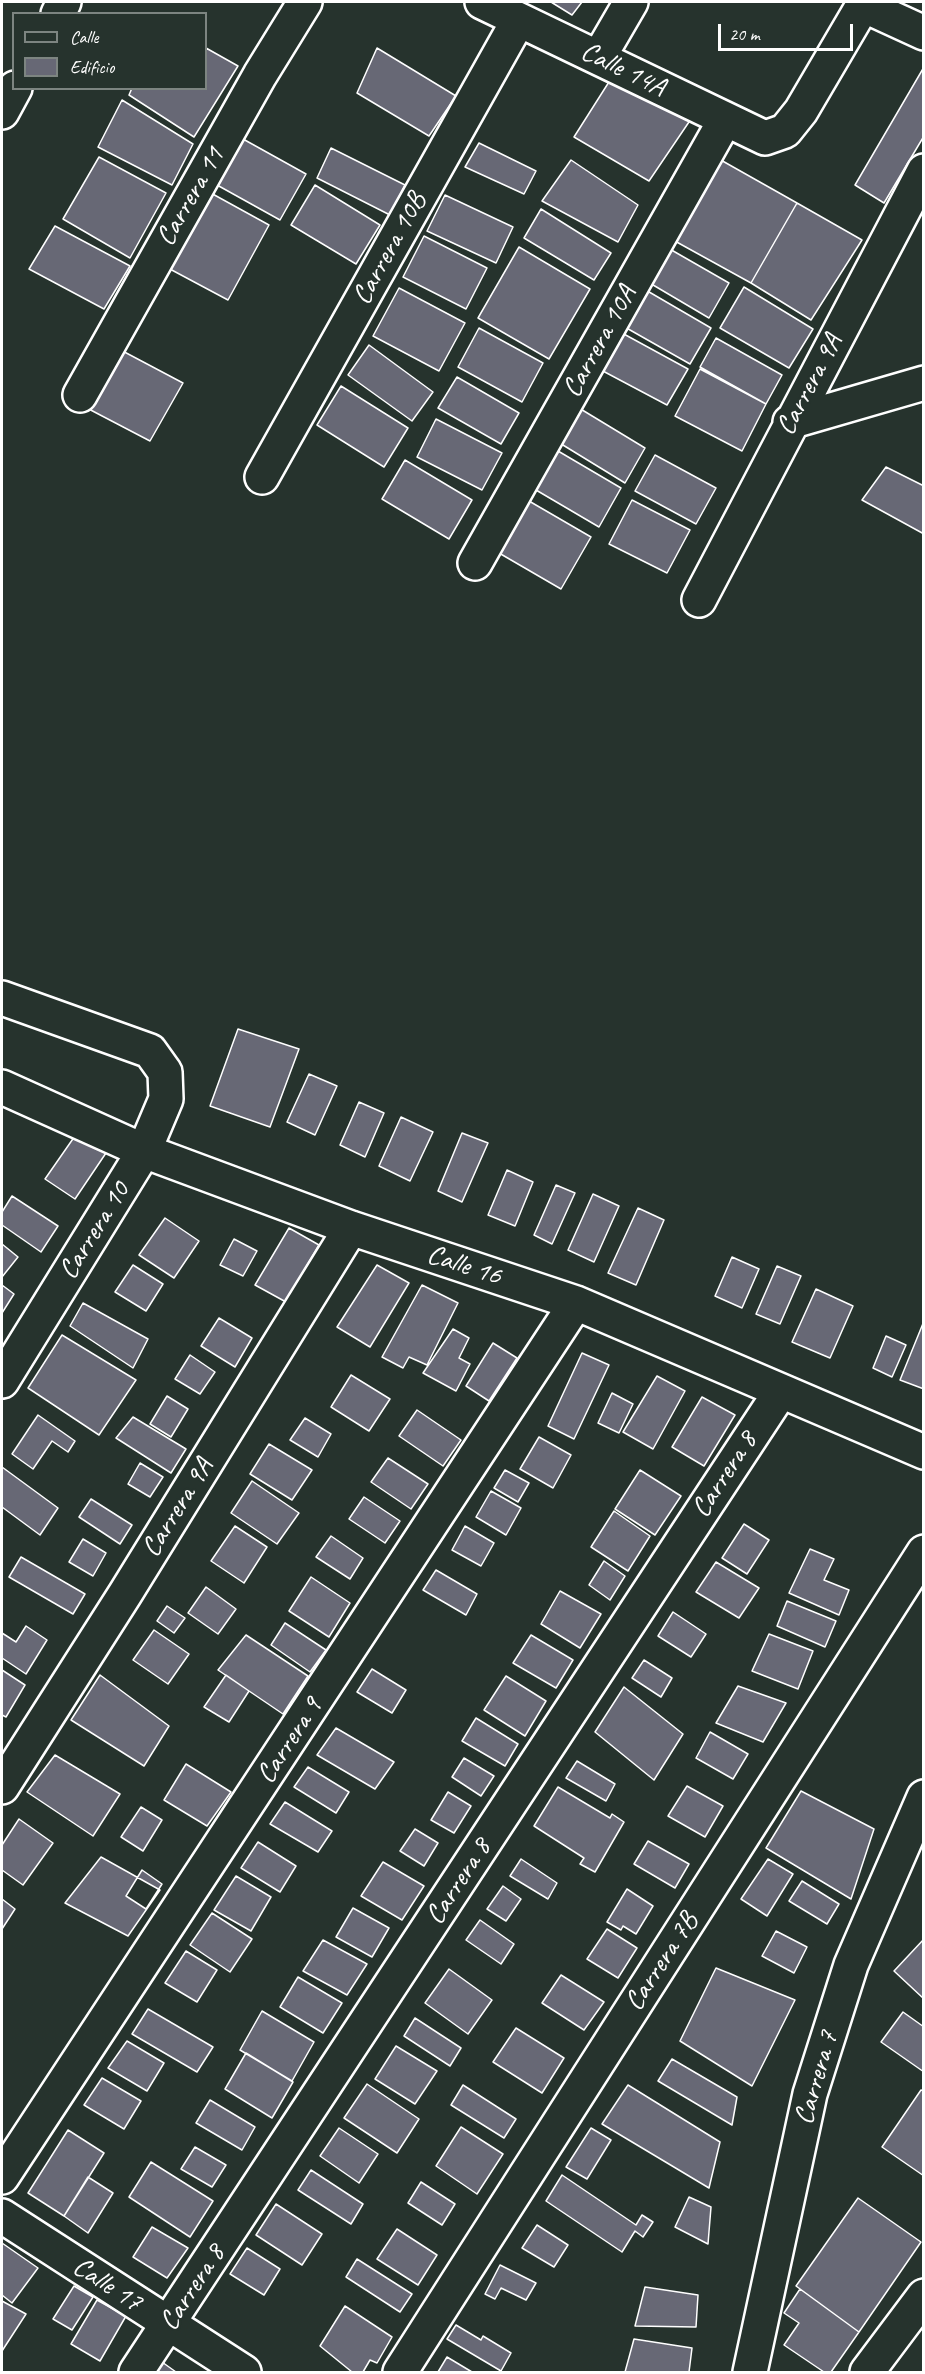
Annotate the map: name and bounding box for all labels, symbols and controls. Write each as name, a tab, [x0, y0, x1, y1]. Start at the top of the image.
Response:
legend	[12, 12, 207, 90]
scale bar	[721, 12, 856, 50]
text: 20 m	[729, 23, 760, 45]
text: Calle	[70, 26, 98, 48]
street label: Calle 14A	[575, 35, 671, 105]
text: Edificio	[70, 56, 114, 78]
street label: Carrera 11	[149, 142, 233, 252]
street label: Carrera 10B	[346, 187, 434, 311]
street label: Carrera 10A	[556, 280, 644, 404]
street label: Carrera 9A	[769, 329, 851, 441]
street label: Carrera 10	[52, 1176, 138, 1286]
street label: Calle 16	[423, 1238, 505, 1294]
street label: Carrera 8	[685, 1426, 765, 1524]
street label: Carrera 9A	[135, 1453, 221, 1563]
street label: Carrera 9	[250, 1692, 330, 1790]
street label: Carrera 8	[419, 1833, 499, 1931]
street label: Carrera 7B	[618, 1907, 706, 2017]
street label: Carrera 7	[788, 2027, 846, 2129]
street label: Carrera 8	[153, 2239, 233, 2337]
street label: Calle 17	[66, 2250, 148, 2320]

